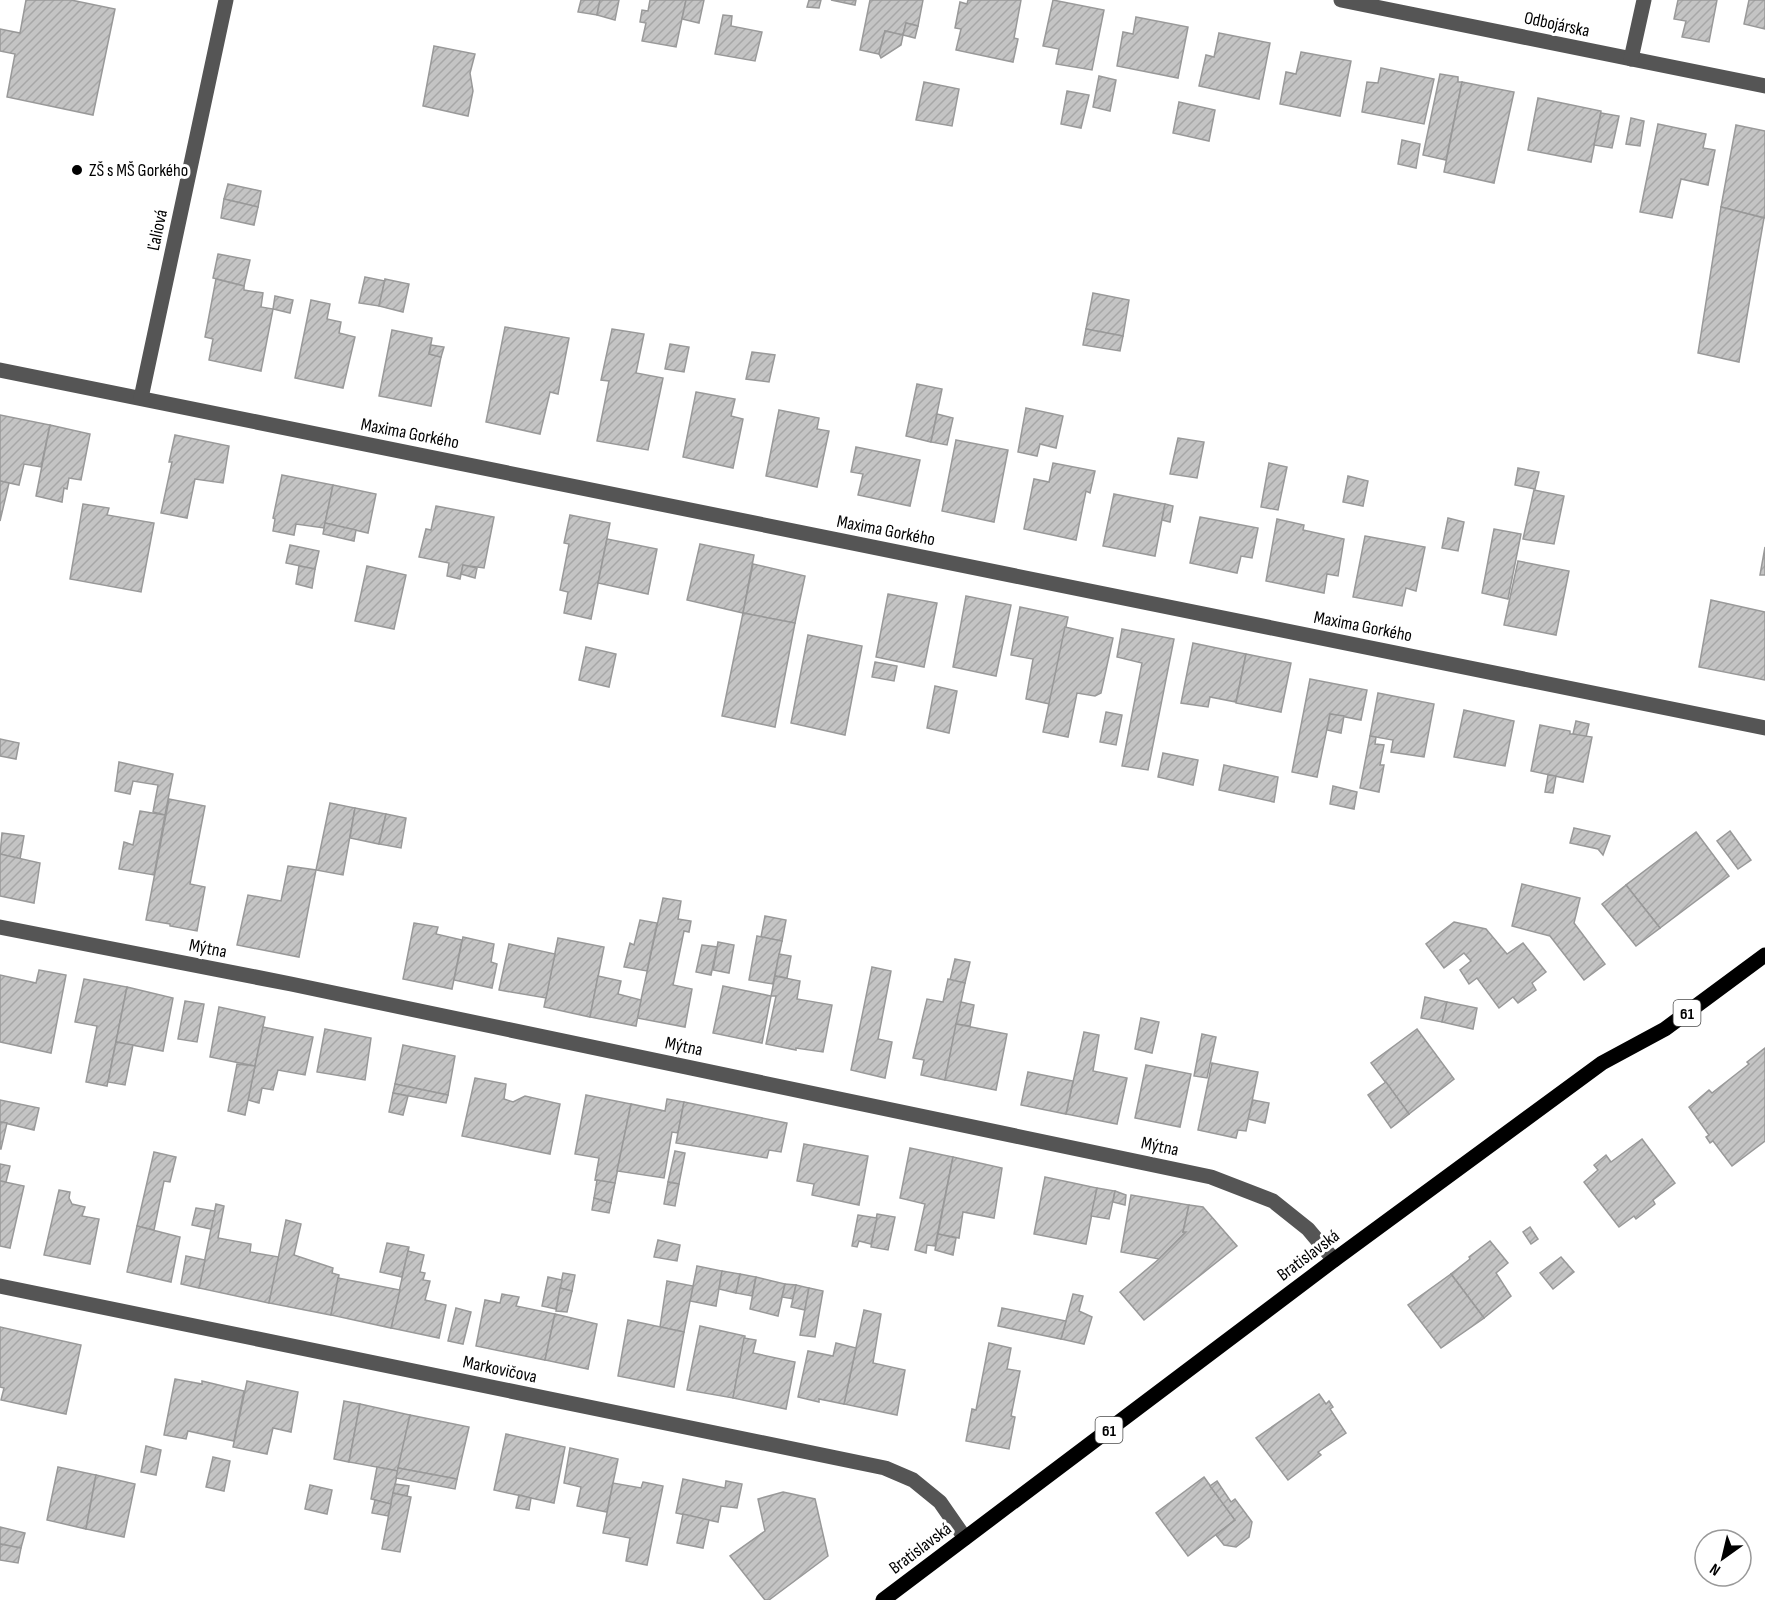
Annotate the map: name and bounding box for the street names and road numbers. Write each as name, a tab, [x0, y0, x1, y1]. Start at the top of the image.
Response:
street label: Odbojárska	[1522, 7, 1592, 42]
street label: Ľaliová	[143, 208, 172, 253]
street label: Maxima Gorkého	[359, 414, 461, 453]
street label: Maxima Gorkého	[835, 511, 937, 550]
street label: Maxima Gorkého	[1312, 607, 1414, 646]
street label: Mýtna	[187, 935, 229, 962]
road number: 61	[1674, 1000, 1700, 1026]
street label: Mýtna	[663, 1032, 705, 1061]
street label: Mýtna	[1139, 1132, 1181, 1161]
street label: Bratislavská	[1273, 1225, 1344, 1286]
street label: Markovičova	[461, 1351, 539, 1388]
road number: 61	[1096, 1417, 1122, 1443]
street label: Bratislavská	[885, 1518, 956, 1579]

